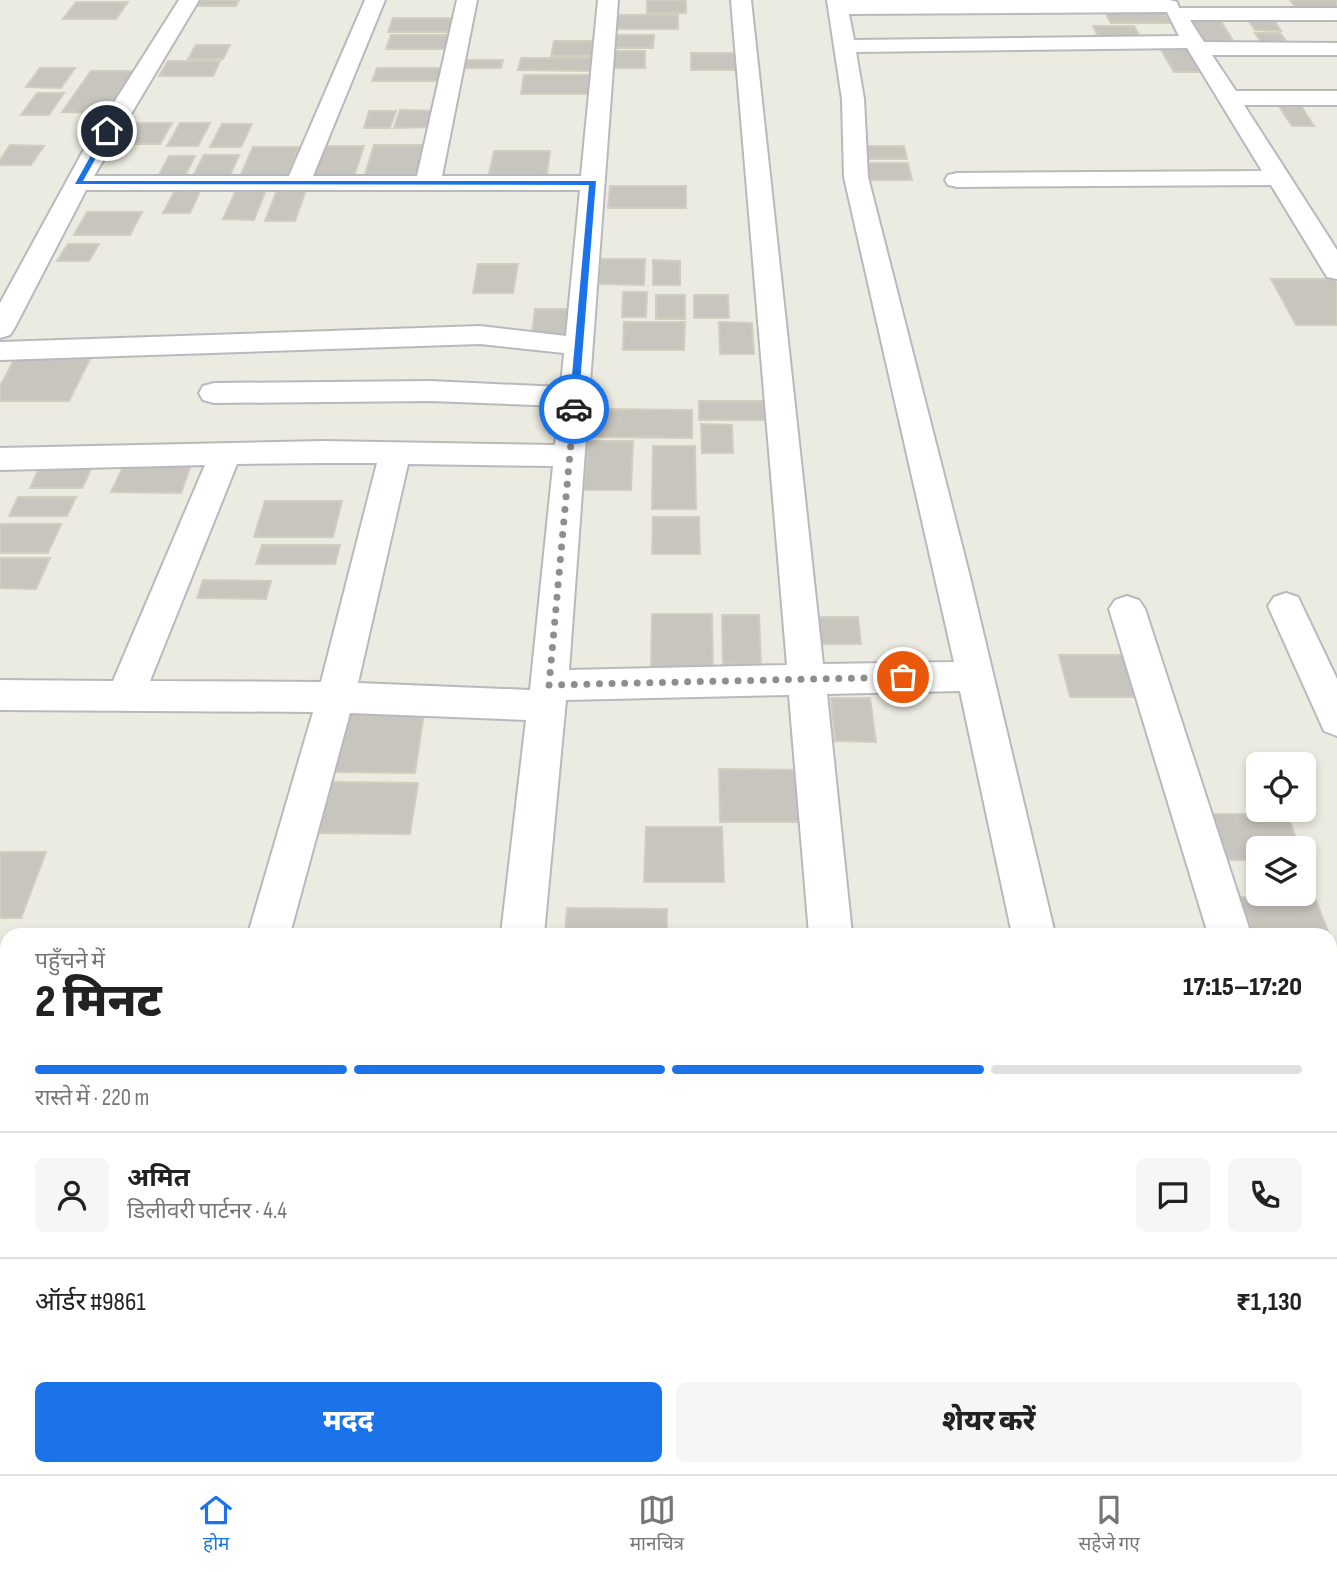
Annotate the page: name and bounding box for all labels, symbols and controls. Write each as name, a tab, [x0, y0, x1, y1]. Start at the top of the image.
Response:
pin	[77, 101, 137, 161]
icon: home	[88, 112, 126, 150]
courier	[539, 374, 609, 444]
icon: car	[555, 390, 593, 428]
pin	[873, 647, 933, 707]
icon: bag	[884, 658, 922, 696]
map controls	[1246, 752, 1316, 906]
button: locate	[1246, 752, 1316, 822]
button: layers	[1246, 836, 1316, 906]
text: पहुँचने में	[35, 947, 105, 975]
text: 17:15–17:20	[1183, 972, 1302, 1003]
text: 2 मिनट	[35, 975, 162, 1030]
text: रास्ते में · 220 m	[35, 1084, 149, 1112]
button: person	[35, 1158, 109, 1232]
button: chat	[1136, 1158, 1210, 1232]
button: phone	[1228, 1158, 1302, 1232]
text: अमित	[127, 1163, 190, 1194]
text: डिलीवरी पार्टनर · 4.4	[127, 1197, 287, 1225]
text: ऑर्डर #9861	[35, 1287, 146, 1318]
text: ₹1,130	[1236, 1287, 1302, 1318]
button: मदद	[35, 1382, 662, 1462]
button: शेयर करें	[676, 1382, 1302, 1462]
tab: होम	[197, 1491, 235, 1558]
tab: मानचित्र	[630, 1491, 684, 1558]
tab: सहेजे गए	[1078, 1491, 1140, 1558]

